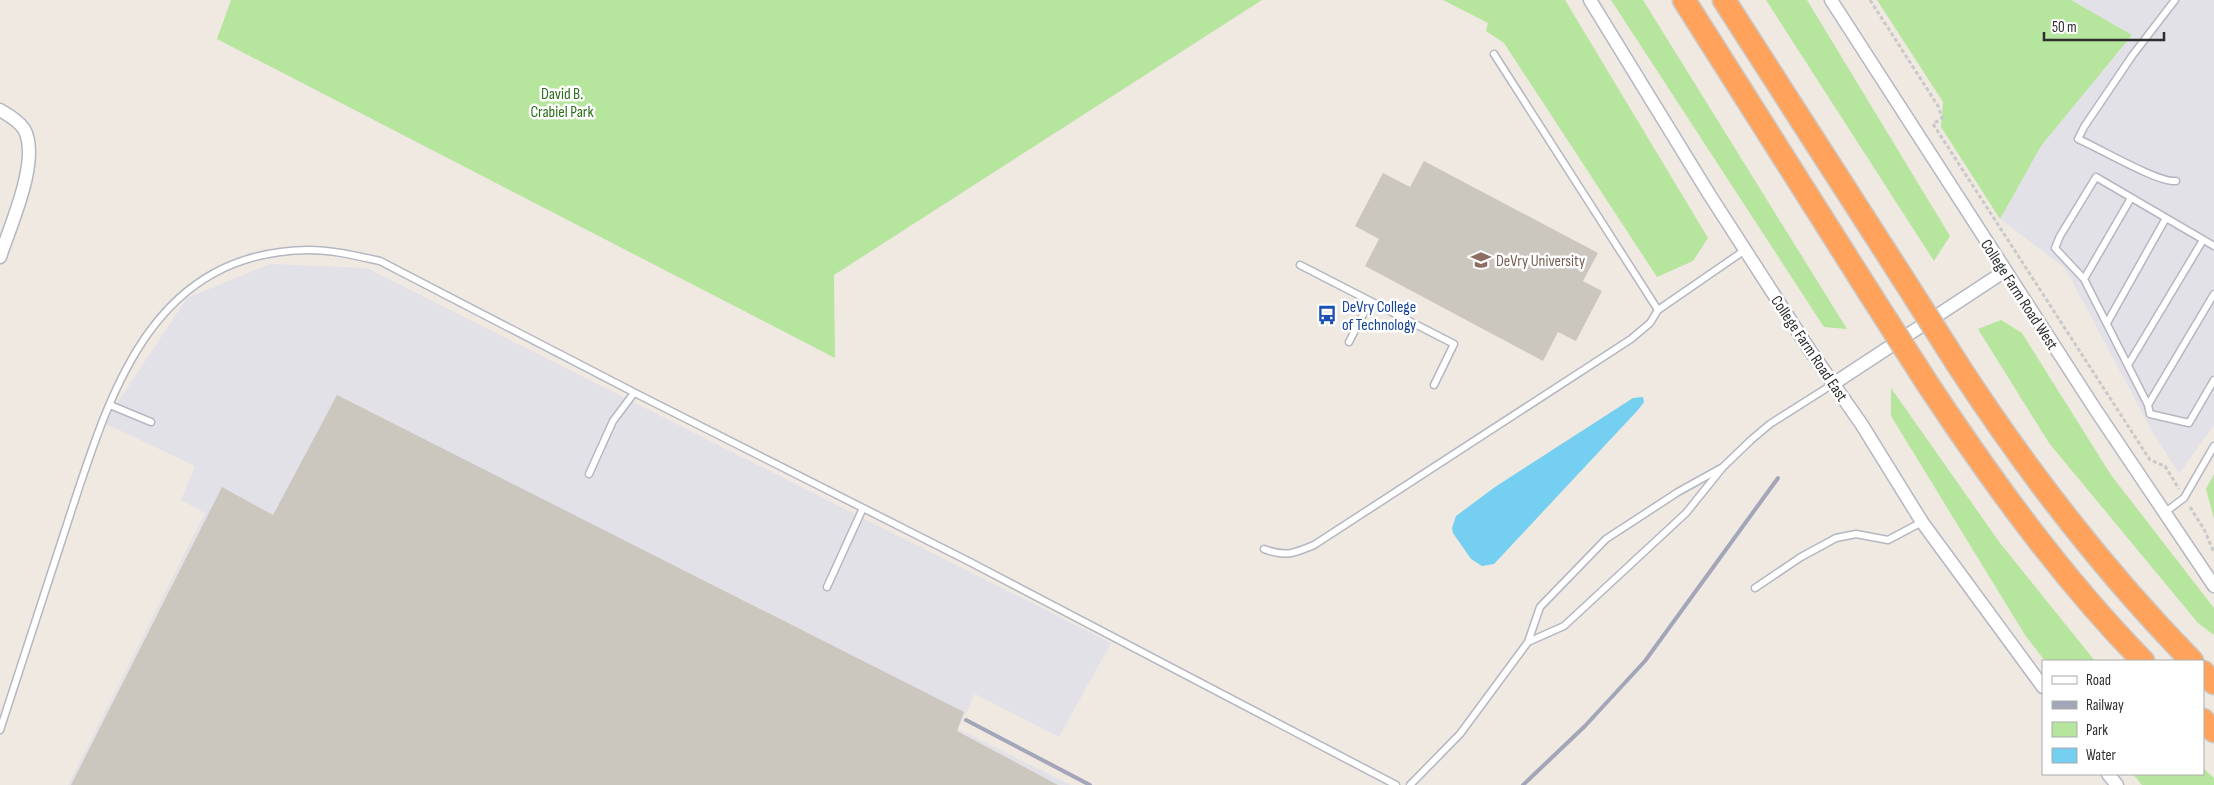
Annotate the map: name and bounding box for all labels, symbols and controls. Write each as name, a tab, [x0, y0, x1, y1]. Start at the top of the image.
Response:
scale bar	[2044, 10, 2164, 42]
text: 50 m	[2052, 18, 2077, 37]
park label: David B. Crabiel Park	[530, 85, 594, 122]
street label: College Farm Road West	[1976, 236, 2062, 354]
school or university icon: DeVry University	[1470, 249, 1492, 271]
place label: DeVry University	[1496, 252, 1585, 271]
street label: College Farm Road East	[1766, 292, 1851, 405]
place label: DeVry College of Technology	[1342, 298, 1416, 335]
bus stop icon: DeVry College of Technology	[1316, 304, 1338, 326]
legend	[2042, 660, 2204, 775]
text: Road	[2086, 671, 2111, 690]
text: Railway	[2086, 696, 2124, 715]
text: Park	[2086, 721, 2108, 740]
text: Water	[2086, 746, 2117, 765]

